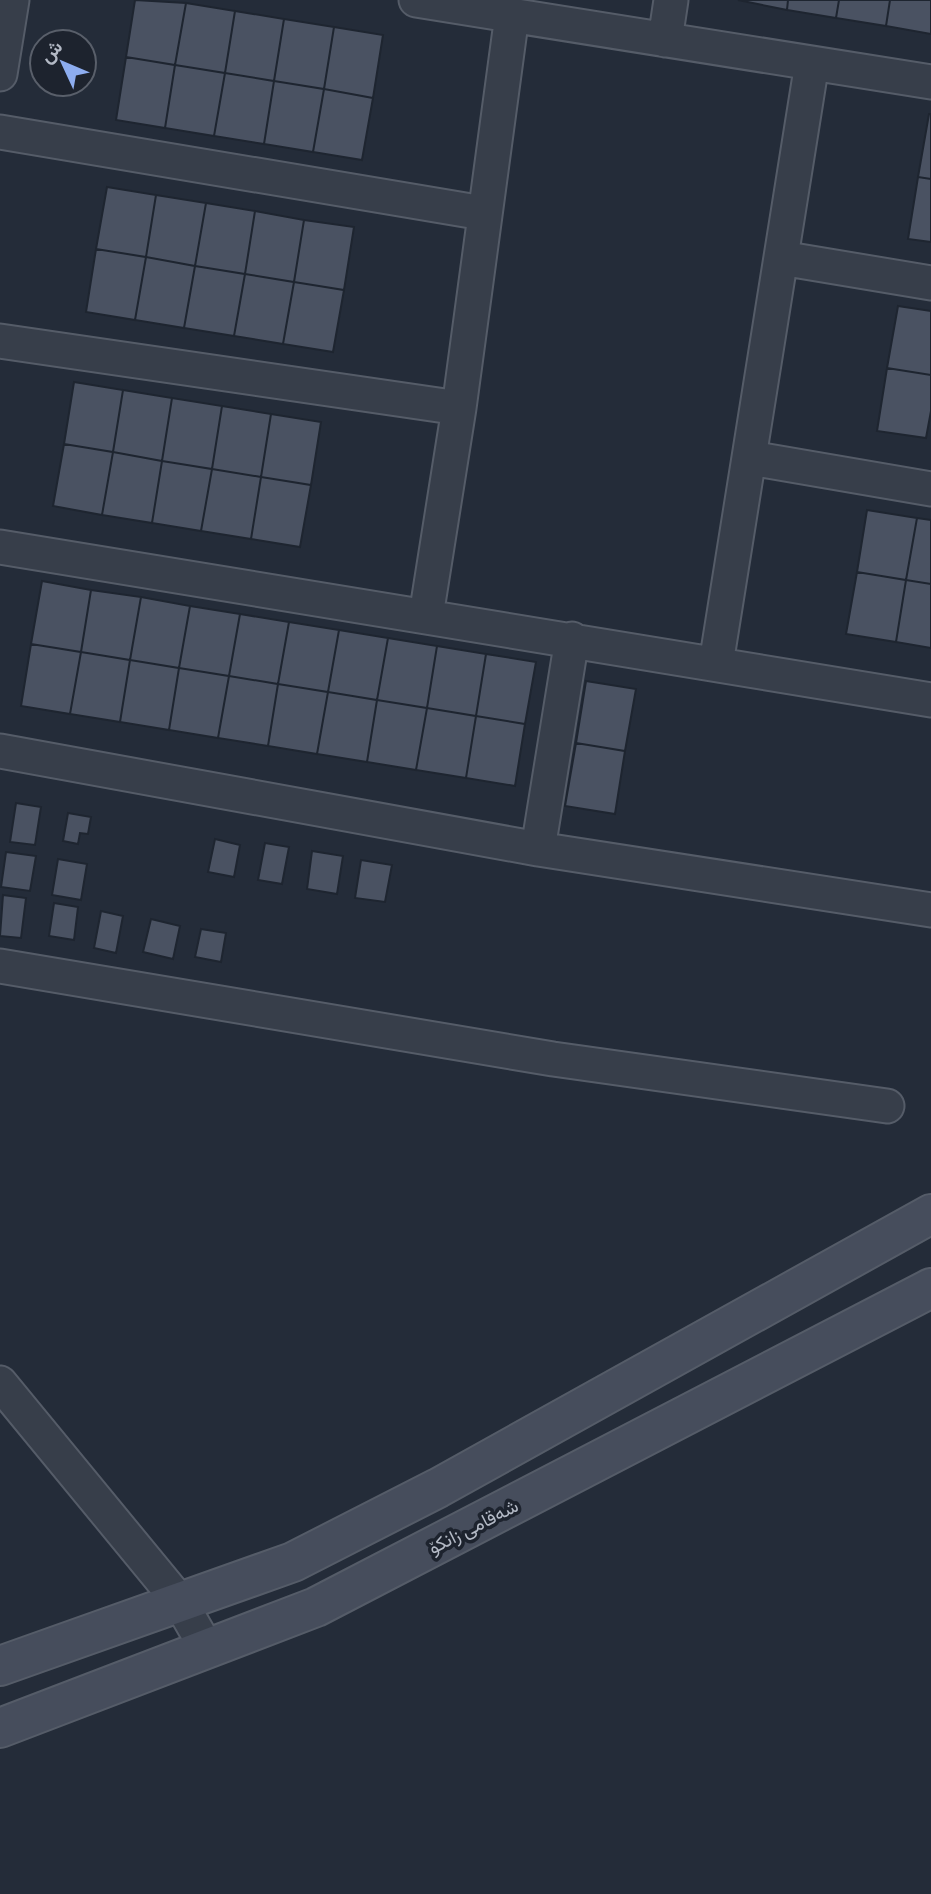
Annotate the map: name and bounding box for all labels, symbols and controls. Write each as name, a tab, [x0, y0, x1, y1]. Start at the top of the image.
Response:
north arrow	[28, 28, 98, 98]
text: ش	[34, 35, 67, 68]
street label: شەقامی زانکۆ	[424, 1493, 522, 1559]

